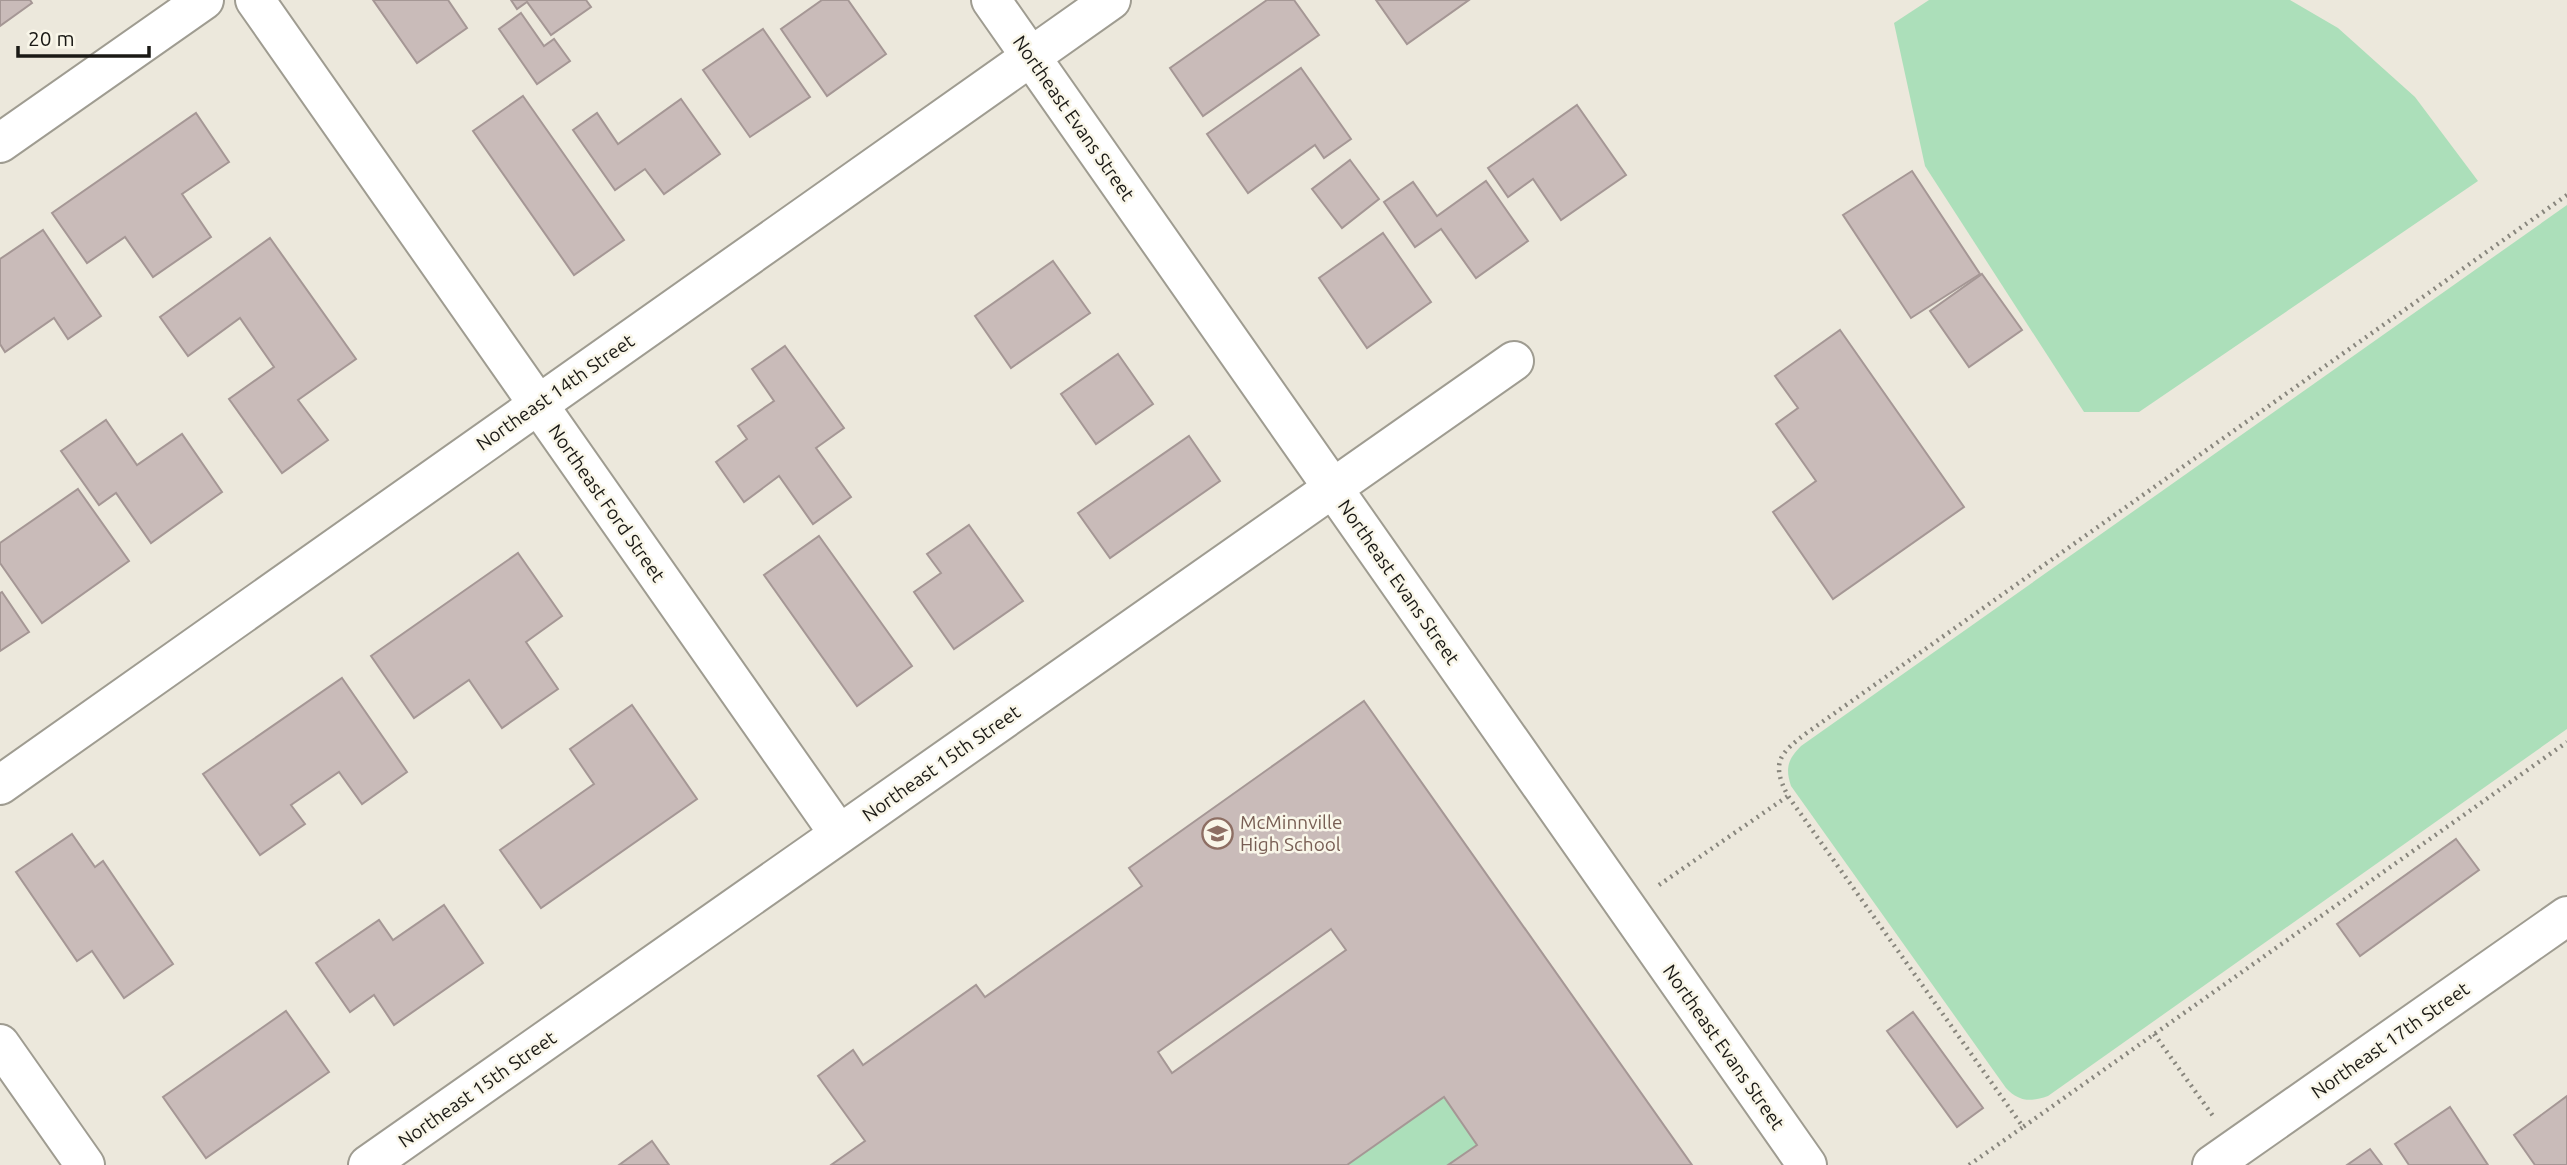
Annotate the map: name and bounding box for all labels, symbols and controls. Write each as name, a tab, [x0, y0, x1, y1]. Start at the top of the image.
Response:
scale bar	[18, 14, 149, 58]
text: 20 m	[28, 26, 75, 50]
street label: Northeast Evans Street	[1009, 31, 1140, 205]
street label: Northeast 14th Street	[472, 329, 639, 455]
street label: Northeast Ford Street	[544, 420, 670, 586]
street label: Northeast Evans Street	[1334, 495, 1465, 669]
street label: Northeast 15th Street	[858, 700, 1025, 826]
place label: McMinnville High School	[1240, 811, 1342, 855]
school or university icon: McMinnville High School	[1200, 816, 1234, 850]
street label: Northeast Evans Street	[1659, 960, 1790, 1134]
street label: Northeast 17th Street	[2307, 977, 2474, 1103]
street label: Northeast 15th Street	[394, 1026, 561, 1152]

